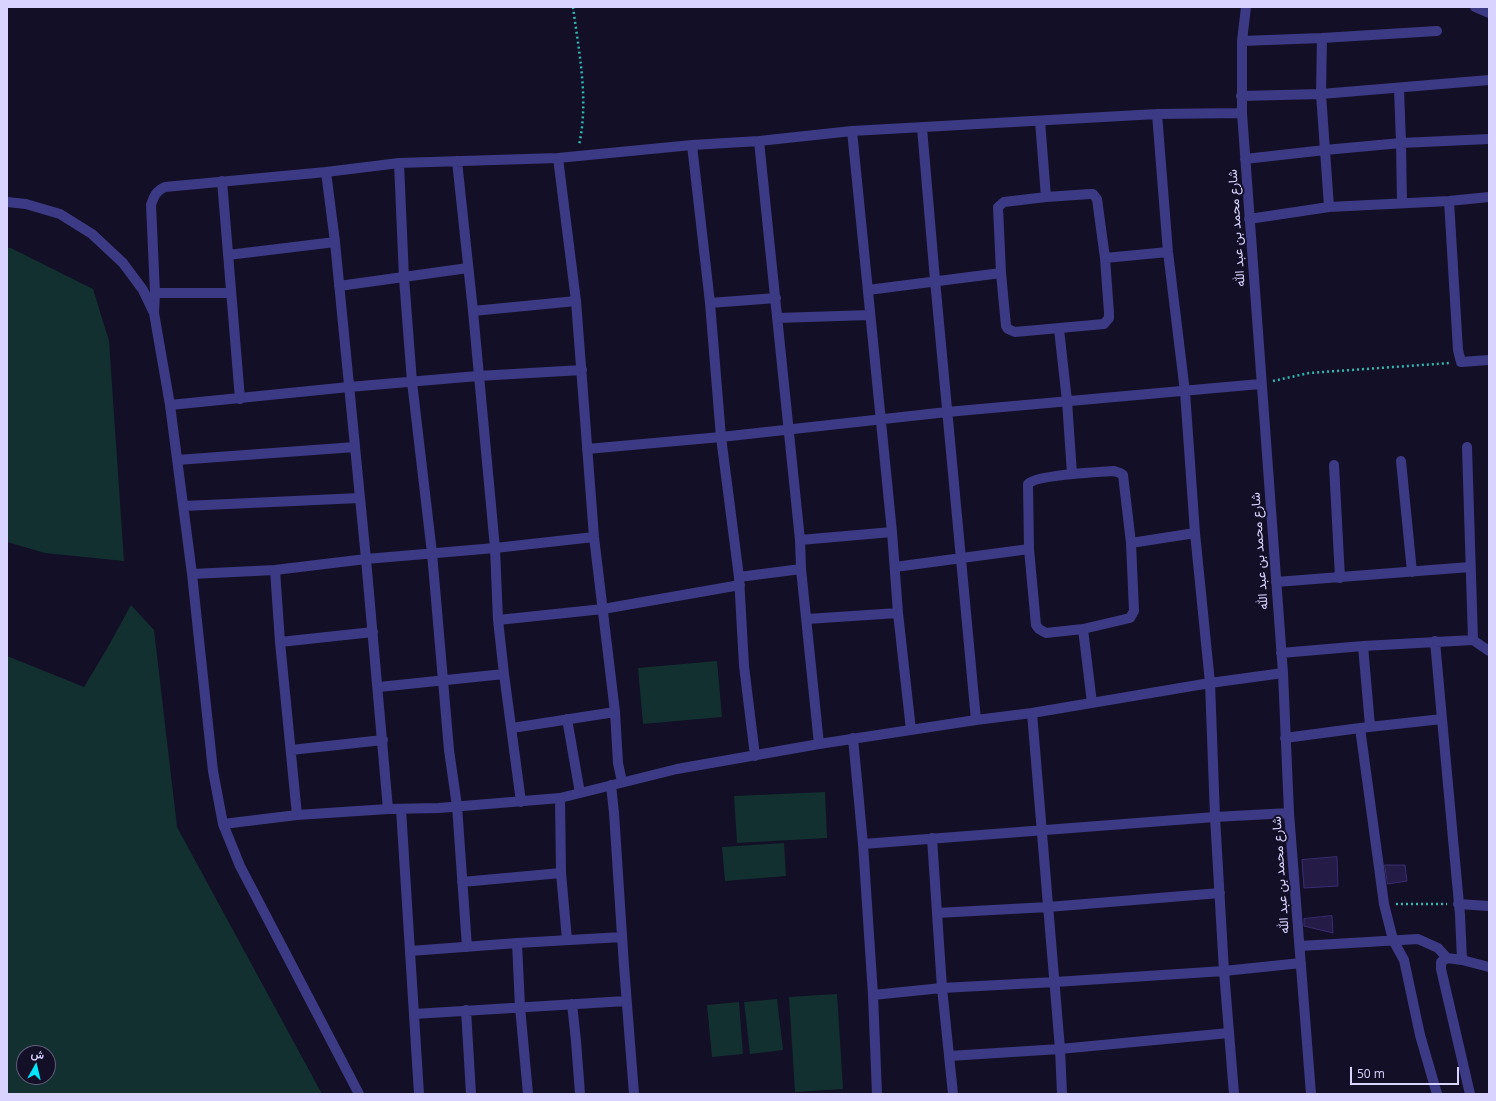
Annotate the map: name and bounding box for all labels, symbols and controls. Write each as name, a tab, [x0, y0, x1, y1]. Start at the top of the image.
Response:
street label: شارع محمد بن عبد الله	[1225, 169, 1249, 287]
street label: شارع محمد بن عبد الله	[1248, 492, 1272, 610]
street label: شارع محمد بن عبد الله	[1269, 816, 1293, 934]
north arrow	[16, 1045, 56, 1085]
text: ش	[30, 1045, 45, 1062]
scale bar	[1352, 1059, 1461, 1085]
text: 50 m	[1357, 1065, 1385, 1082]

